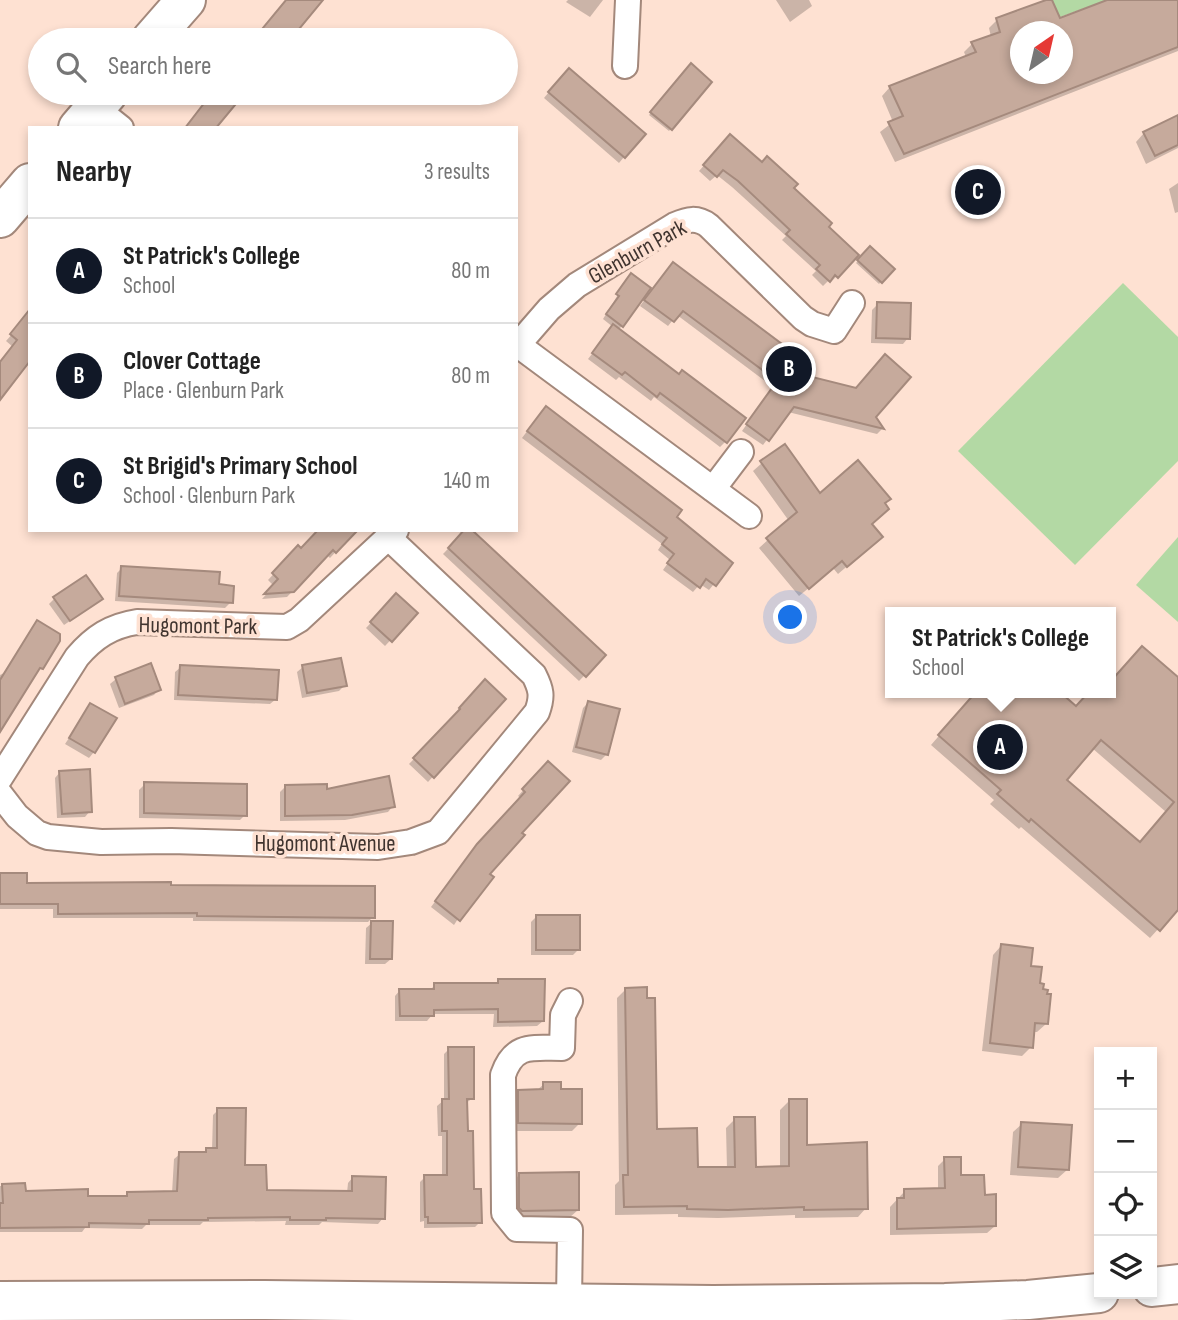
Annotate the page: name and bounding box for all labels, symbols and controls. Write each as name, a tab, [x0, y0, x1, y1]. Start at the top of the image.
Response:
north arrow	[1010, 21, 1073, 84]
search box	[28, 28, 518, 105]
icon: search	[52, 48, 90, 86]
text: Search here	[108, 51, 211, 82]
text: Nearby	[56, 154, 132, 190]
text: 3 results	[424, 158, 490, 186]
pin: C	[955, 166, 1001, 218]
street label: Glenburn Park	[584, 213, 692, 290]
text: St Patrick's College	[123, 241, 300, 272]
text: A	[74, 257, 84, 285]
text: 80 m	[451, 257, 490, 285]
text: School	[123, 272, 175, 300]
pin: B	[766, 343, 812, 395]
text: Clover Cottage	[123, 346, 261, 377]
text: B	[74, 362, 84, 390]
text: 80 m	[451, 362, 490, 390]
text: Place · Glenburn Park	[123, 377, 284, 405]
text: St Brigid's Primary School	[123, 451, 358, 482]
text: C	[73, 467, 85, 495]
text: 140 m	[444, 467, 490, 495]
text: School · Glenburn Park	[123, 482, 295, 510]
your location	[773, 600, 807, 634]
popup	[885, 607, 1116, 698]
street label: Hugomont Park	[138, 611, 258, 641]
text: St Patrick's College	[912, 623, 1089, 654]
text: School	[912, 654, 964, 682]
pin: A	[977, 721, 1023, 773]
street label: Hugomont Avenue	[254, 830, 396, 858]
map controls	[1094, 1047, 1157, 1299]
button: +	[1094, 1047, 1157, 1110]
button: −	[1094, 1110, 1157, 1173]
button: locate	[1094, 1173, 1157, 1236]
button: layers	[1094, 1236, 1157, 1299]

